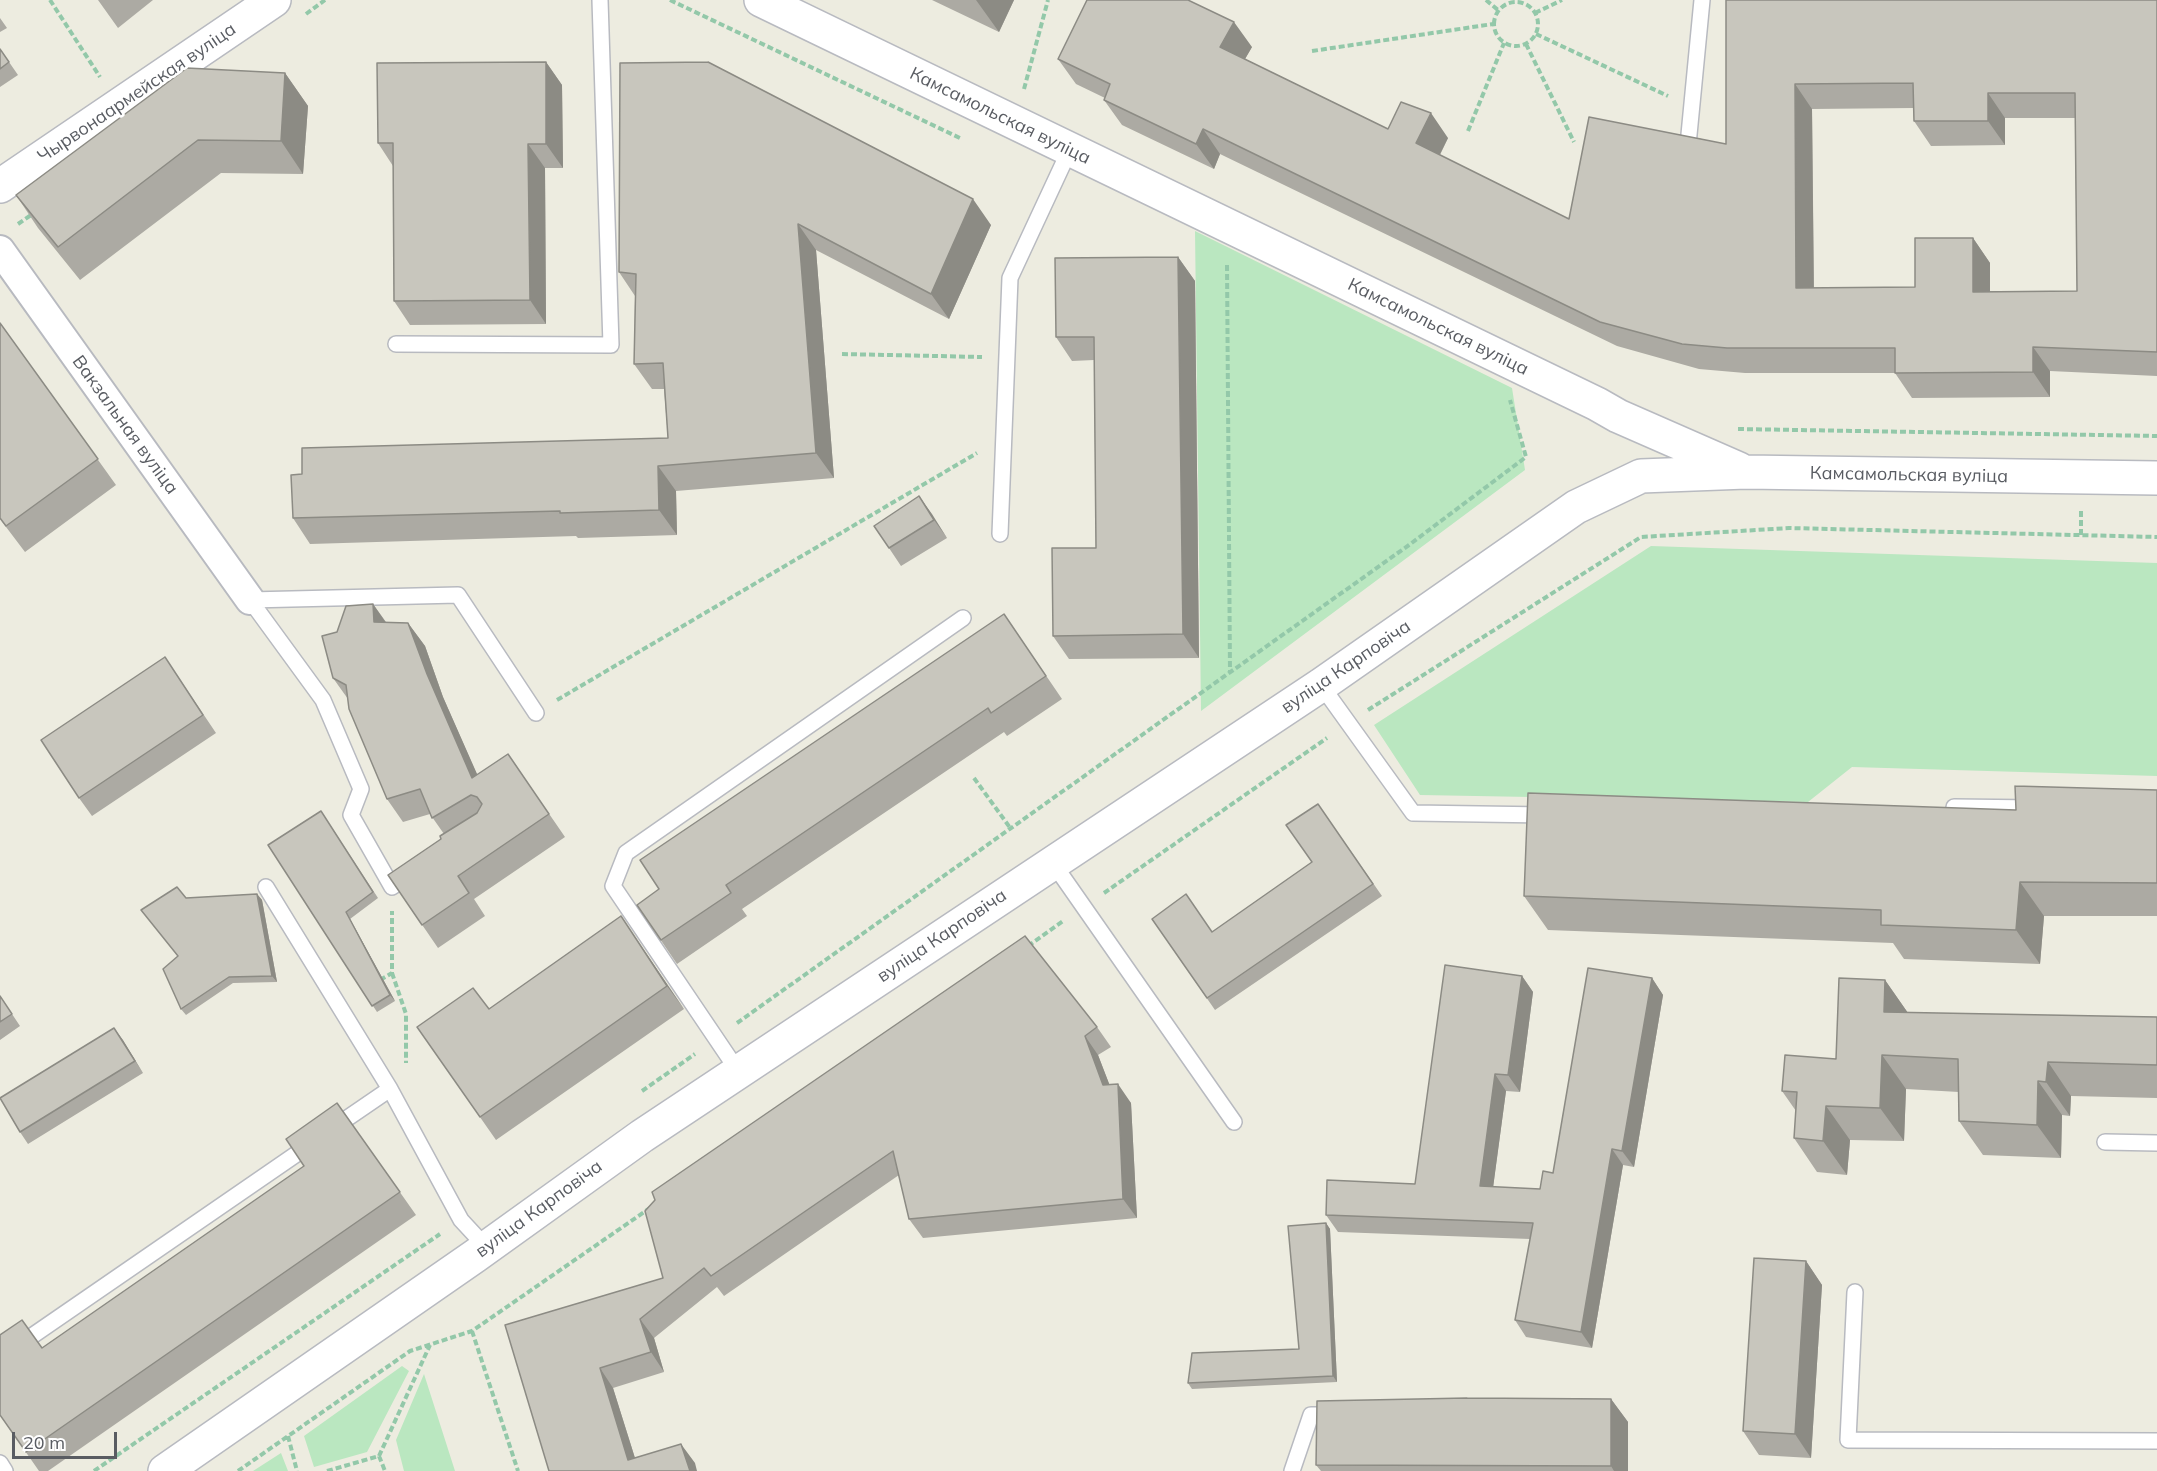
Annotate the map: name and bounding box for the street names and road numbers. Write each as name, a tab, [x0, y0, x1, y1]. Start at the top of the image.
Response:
street label: Чырвонаармейская вуліца	[34, 19, 240, 167]
street label: Камсамольская вуліца	[906, 63, 1094, 169]
street label: Камсамольская вуліца	[1344, 274, 1532, 380]
street label: Вакзальная вуліца	[67, 351, 183, 499]
street label: Камсамольская вуліца	[1810, 462, 2008, 488]
street label: вуліца Карповіча	[1277, 616, 1415, 718]
street label: вуліца Карповіча	[873, 885, 1011, 987]
street label: вуліца Карповіча	[471, 1156, 607, 1262]

